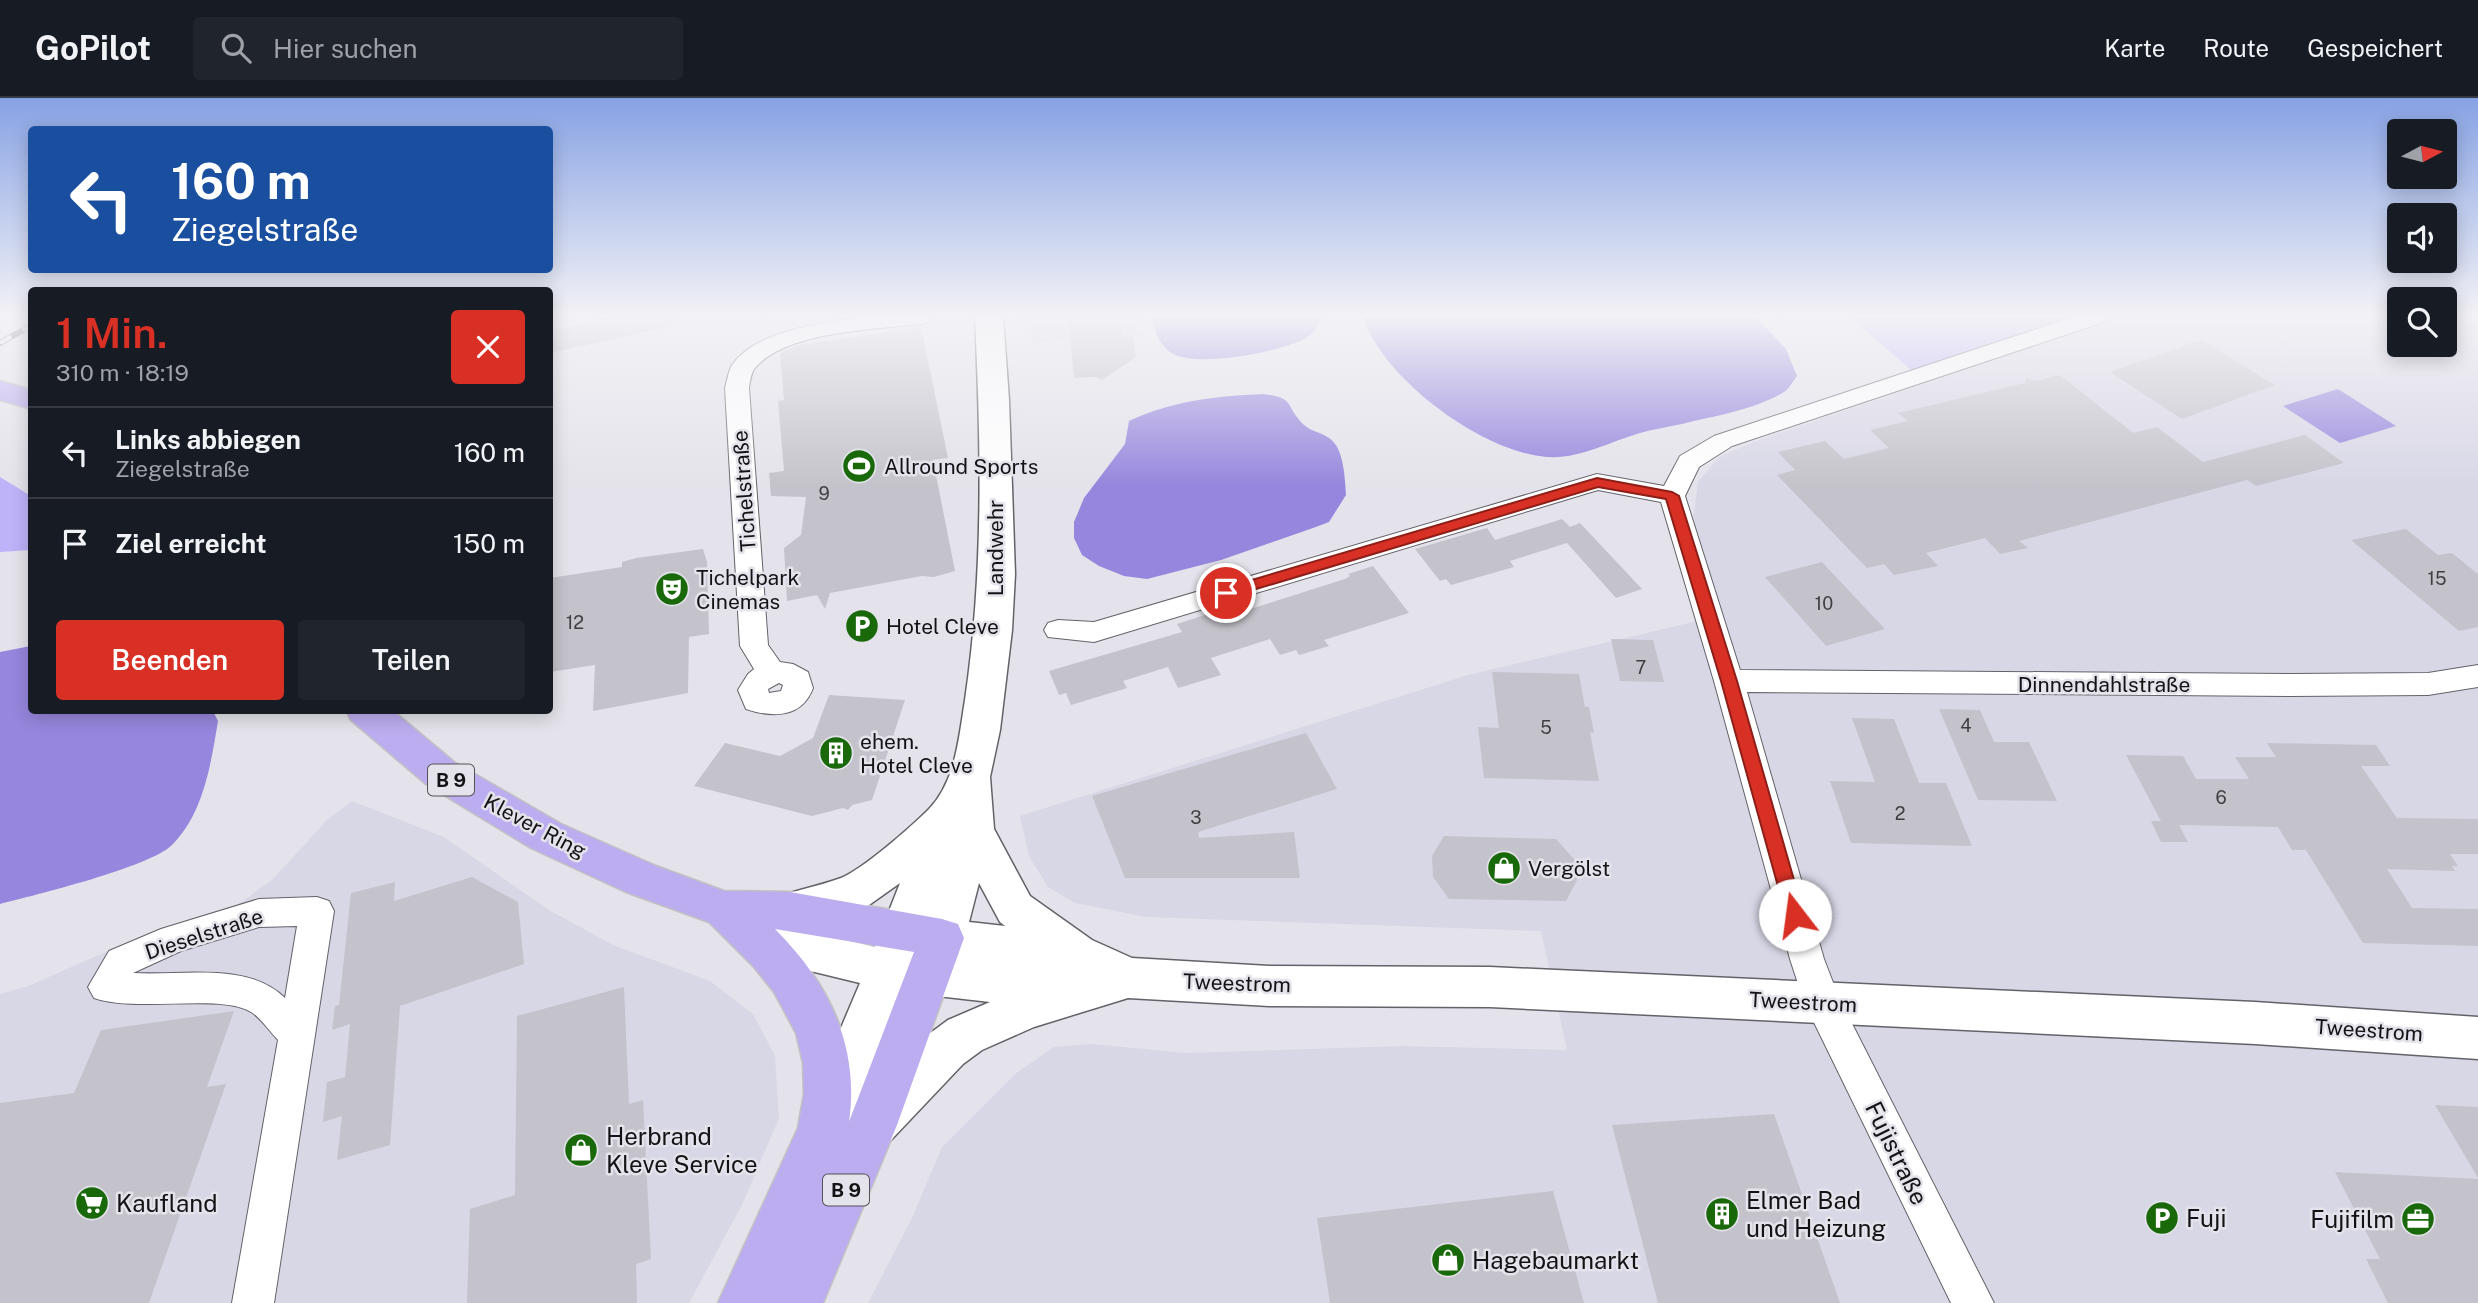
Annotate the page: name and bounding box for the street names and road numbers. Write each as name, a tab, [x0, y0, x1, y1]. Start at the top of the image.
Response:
street label: Tichelstraße	[727, 430, 761, 552]
street label: Landwehr	[983, 500, 1008, 596]
street label: Dinnendahlstraße	[2018, 672, 2190, 697]
road number: B 9	[428, 764, 474, 796]
street label: Klever Ring	[480, 789, 590, 863]
street label: Dieselstraße	[142, 903, 266, 965]
street label: Tweestrom	[1183, 969, 1291, 997]
street label: Tweestrom	[1748, 987, 1858, 1017]
street label: Tweestrom	[2314, 1014, 2424, 1046]
street label: Fujistraße	[1860, 1097, 1934, 1209]
road number: B 9	[823, 1174, 869, 1206]

